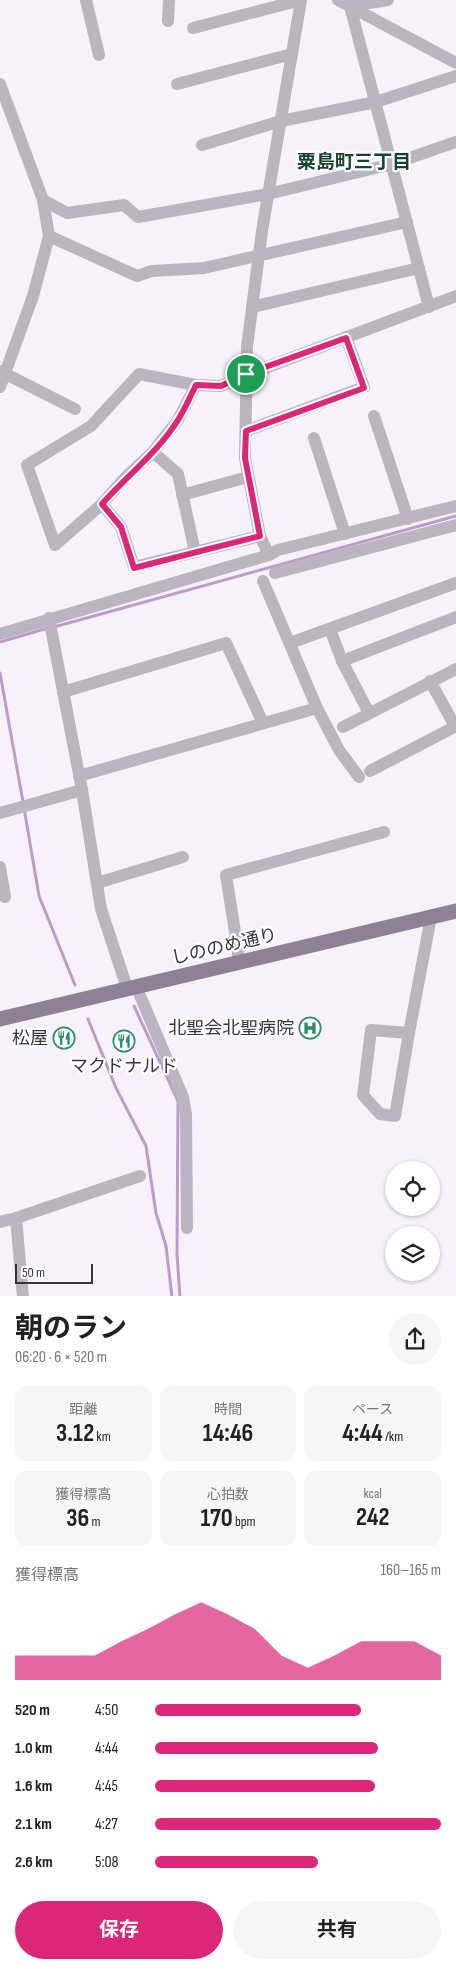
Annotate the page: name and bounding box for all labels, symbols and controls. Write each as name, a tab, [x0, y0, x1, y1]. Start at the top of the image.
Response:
district label: 粟島町三丁目	[297, 151, 411, 174]
pin	[225, 353, 267, 395]
icon: arrive	[232, 360, 260, 388]
street label: しののめ通り	[169, 924, 279, 969]
hospital icon: 北聖会北聖病院	[298, 1016, 322, 1040]
place label: 北聖会北聖病院	[168, 1018, 294, 1039]
restaurant icon: 松屋	[52, 1026, 76, 1050]
place label: 松屋	[12, 1028, 48, 1049]
restaurant icon: マクドナルド	[112, 1029, 136, 1053]
place label: マクドナルド	[70, 1056, 178, 1077]
map controls	[385, 1161, 440, 1281]
button: locate	[385, 1161, 440, 1216]
button: layers	[385, 1226, 440, 1281]
scale bar	[15, 1262, 92, 1285]
text: 50 m	[22, 1264, 45, 1281]
text: 朝のラン	[15, 1312, 127, 1345]
button: share	[389, 1313, 441, 1365]
text: 06:20 · 6 × 520 m	[15, 1348, 107, 1367]
text: 距離	[69, 1401, 97, 1418]
text: 時間	[214, 1401, 242, 1418]
text: ペース	[352, 1401, 393, 1418]
text: 3.12	[56, 1418, 94, 1449]
text: 14:46	[203, 1418, 253, 1449]
text: 4:44	[342, 1418, 383, 1449]
text: km	[94, 1428, 111, 1445]
text: /km	[383, 1428, 403, 1445]
text: kcal	[363, 1485, 382, 1502]
text: 獲得標高	[55, 1486, 111, 1503]
text: 心拍数	[207, 1486, 249, 1503]
text: 242	[356, 1502, 389, 1533]
text: 36	[66, 1503, 89, 1534]
text: 170	[200, 1503, 233, 1534]
text: m	[89, 1513, 100, 1530]
text: bpm	[233, 1513, 256, 1530]
text: 160–165 m	[381, 1561, 441, 1580]
text: 獲得標高	[15, 1566, 79, 1585]
text: 520 m	[15, 1701, 50, 1720]
text: 4:50	[95, 1701, 118, 1720]
text: 1.0 km	[15, 1739, 52, 1758]
text: 4:44	[95, 1739, 118, 1758]
text: 1.6 km	[15, 1777, 52, 1796]
text: 4:45	[95, 1777, 118, 1796]
text: 2.1 km	[15, 1815, 52, 1834]
text: 4:27	[95, 1815, 118, 1834]
text: 2.6 km	[15, 1853, 53, 1872]
text: 5:08	[95, 1853, 119, 1872]
button: 保存	[15, 1901, 223, 1959]
button: 共有	[233, 1901, 441, 1959]

